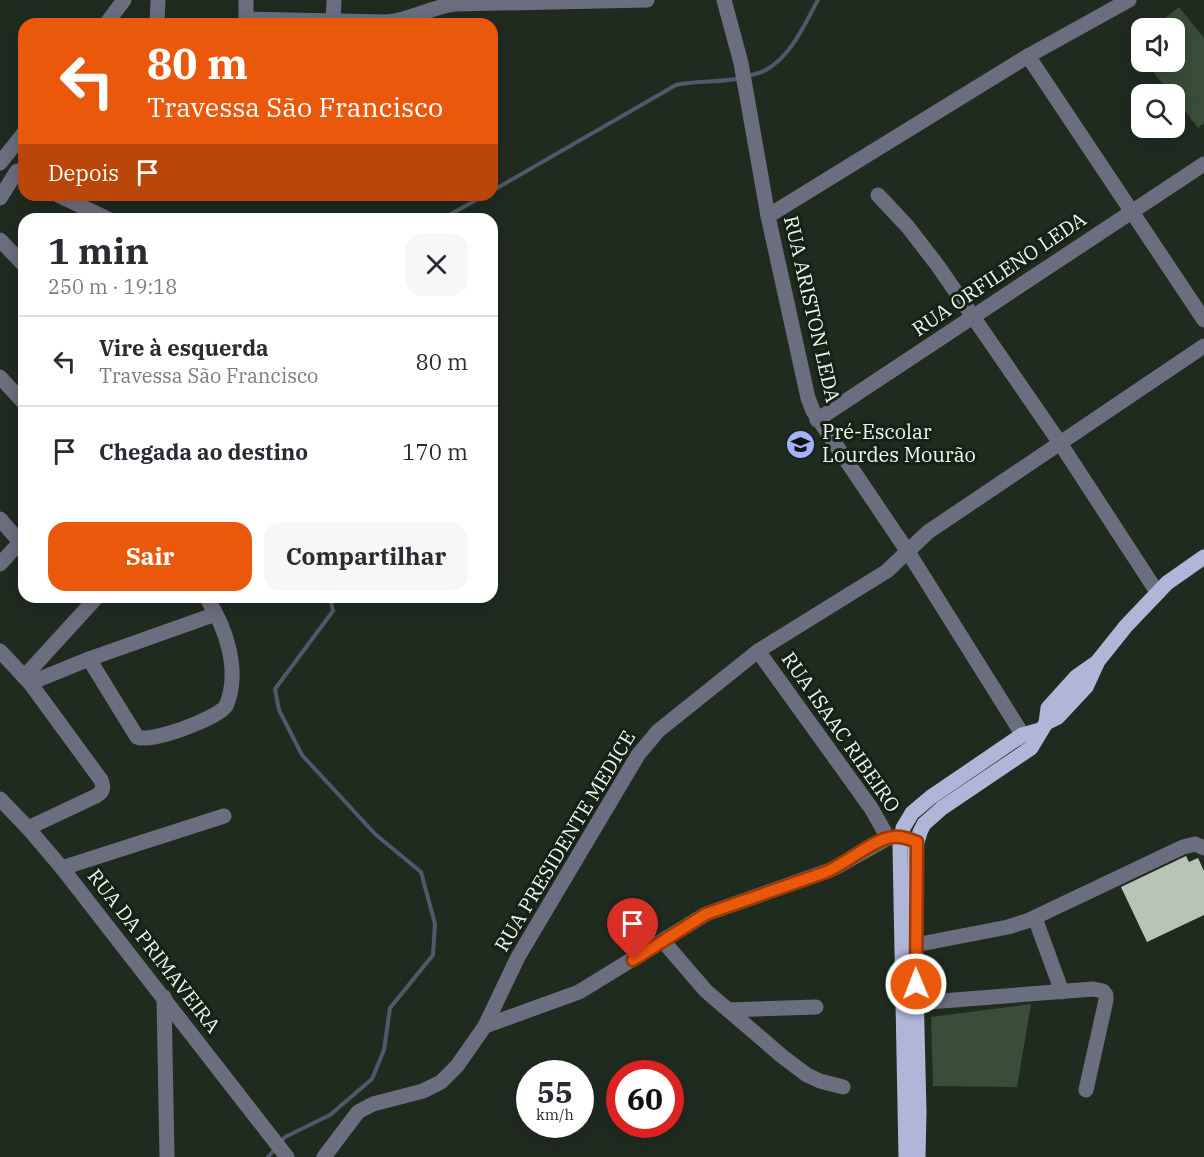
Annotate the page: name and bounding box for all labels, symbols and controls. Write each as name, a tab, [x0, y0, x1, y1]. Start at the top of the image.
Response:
map controls	[1131, 18, 1185, 138]
button: sound	[1131, 18, 1185, 72]
text: 80 m	[147, 36, 248, 91]
icon: left	[48, 42, 126, 120]
button: search	[1131, 84, 1185, 138]
text: Travessa São Francisco	[147, 89, 443, 124]
icon: arrive	[131, 156, 164, 189]
text: Depois	[48, 158, 119, 187]
street label: RUA ORFILENO LEDA	[907, 205, 1091, 342]
street label: RUA ARISTON LEDA	[778, 213, 847, 405]
text: 1 min	[48, 227, 149, 274]
button: close	[405, 233, 468, 296]
text: 250 m · 19:18	[48, 273, 177, 300]
text: Vire à esquerda	[99, 333, 269, 362]
icon: left	[48, 345, 81, 378]
text: 80 m	[416, 347, 468, 376]
text: Travessa São Francisco	[99, 362, 318, 389]
place label: Pré-Escolar Lourdes Mourão	[822, 418, 976, 468]
school or university icon: Pré-Escolar Lourdes Mourão	[785, 428, 817, 460]
icon: arrive	[48, 435, 81, 468]
text: Chegada ao destino	[99, 437, 308, 466]
text: 170 m	[402, 437, 468, 466]
button: Sair	[48, 522, 252, 591]
button: Compartilhar	[264, 522, 468, 591]
street label: RUA ISAAC RIBEIRO	[776, 646, 907, 817]
street label: RUA PRESIDENTE MEDICE	[488, 725, 641, 956]
street label: RUA DA PRIMAVEIRA	[82, 863, 227, 1038]
pin	[607, 898, 658, 960]
icon: arrive	[616, 907, 649, 940]
position arrow	[884, 952, 948, 1016]
speed limit sign: 60	[606, 1060, 684, 1138]
text: 55	[537, 1072, 573, 1111]
text: km/h	[536, 1105, 574, 1124]

